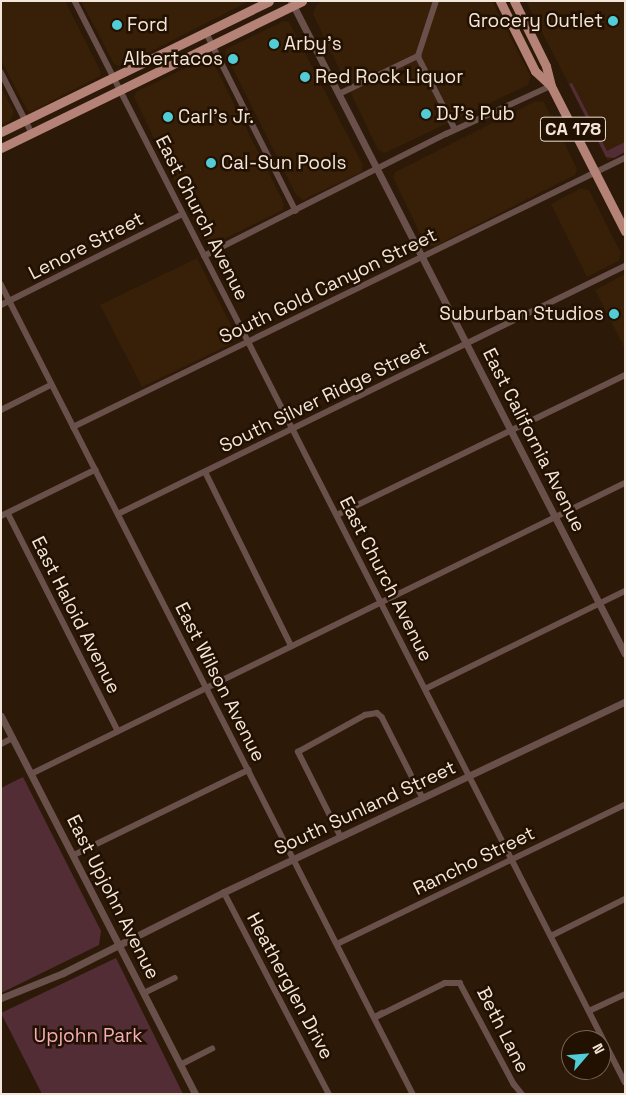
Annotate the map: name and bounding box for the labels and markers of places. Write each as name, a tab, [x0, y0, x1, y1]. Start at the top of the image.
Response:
place label: Grocery Outlet	[468, 10, 603, 32]
place label: Ford	[127, 14, 168, 36]
marker: Grocery Outlet	[607, 15, 619, 27]
marker: Ford	[111, 19, 123, 31]
place label: Arby's	[284, 33, 342, 55]
marker: Arby's	[268, 38, 280, 50]
place label: Albertacos	[123, 48, 223, 70]
marker: Albertacos	[227, 53, 239, 65]
place label: Red Rock Liquor	[315, 66, 463, 88]
marker: Red Rock Liquor	[299, 71, 311, 83]
place label: DJ's Pub	[436, 103, 515, 125]
place label: Carl's Jr.	[178, 106, 254, 128]
marker: DJ's Pub	[420, 108, 432, 120]
marker: Carl's Jr.	[162, 111, 174, 123]
place label: Cal-Sun Pools	[221, 152, 346, 174]
marker: Cal-Sun Pools	[205, 157, 217, 169]
place label: Suburban Studios	[439, 303, 604, 325]
marker: Suburban Studios	[608, 308, 620, 320]

